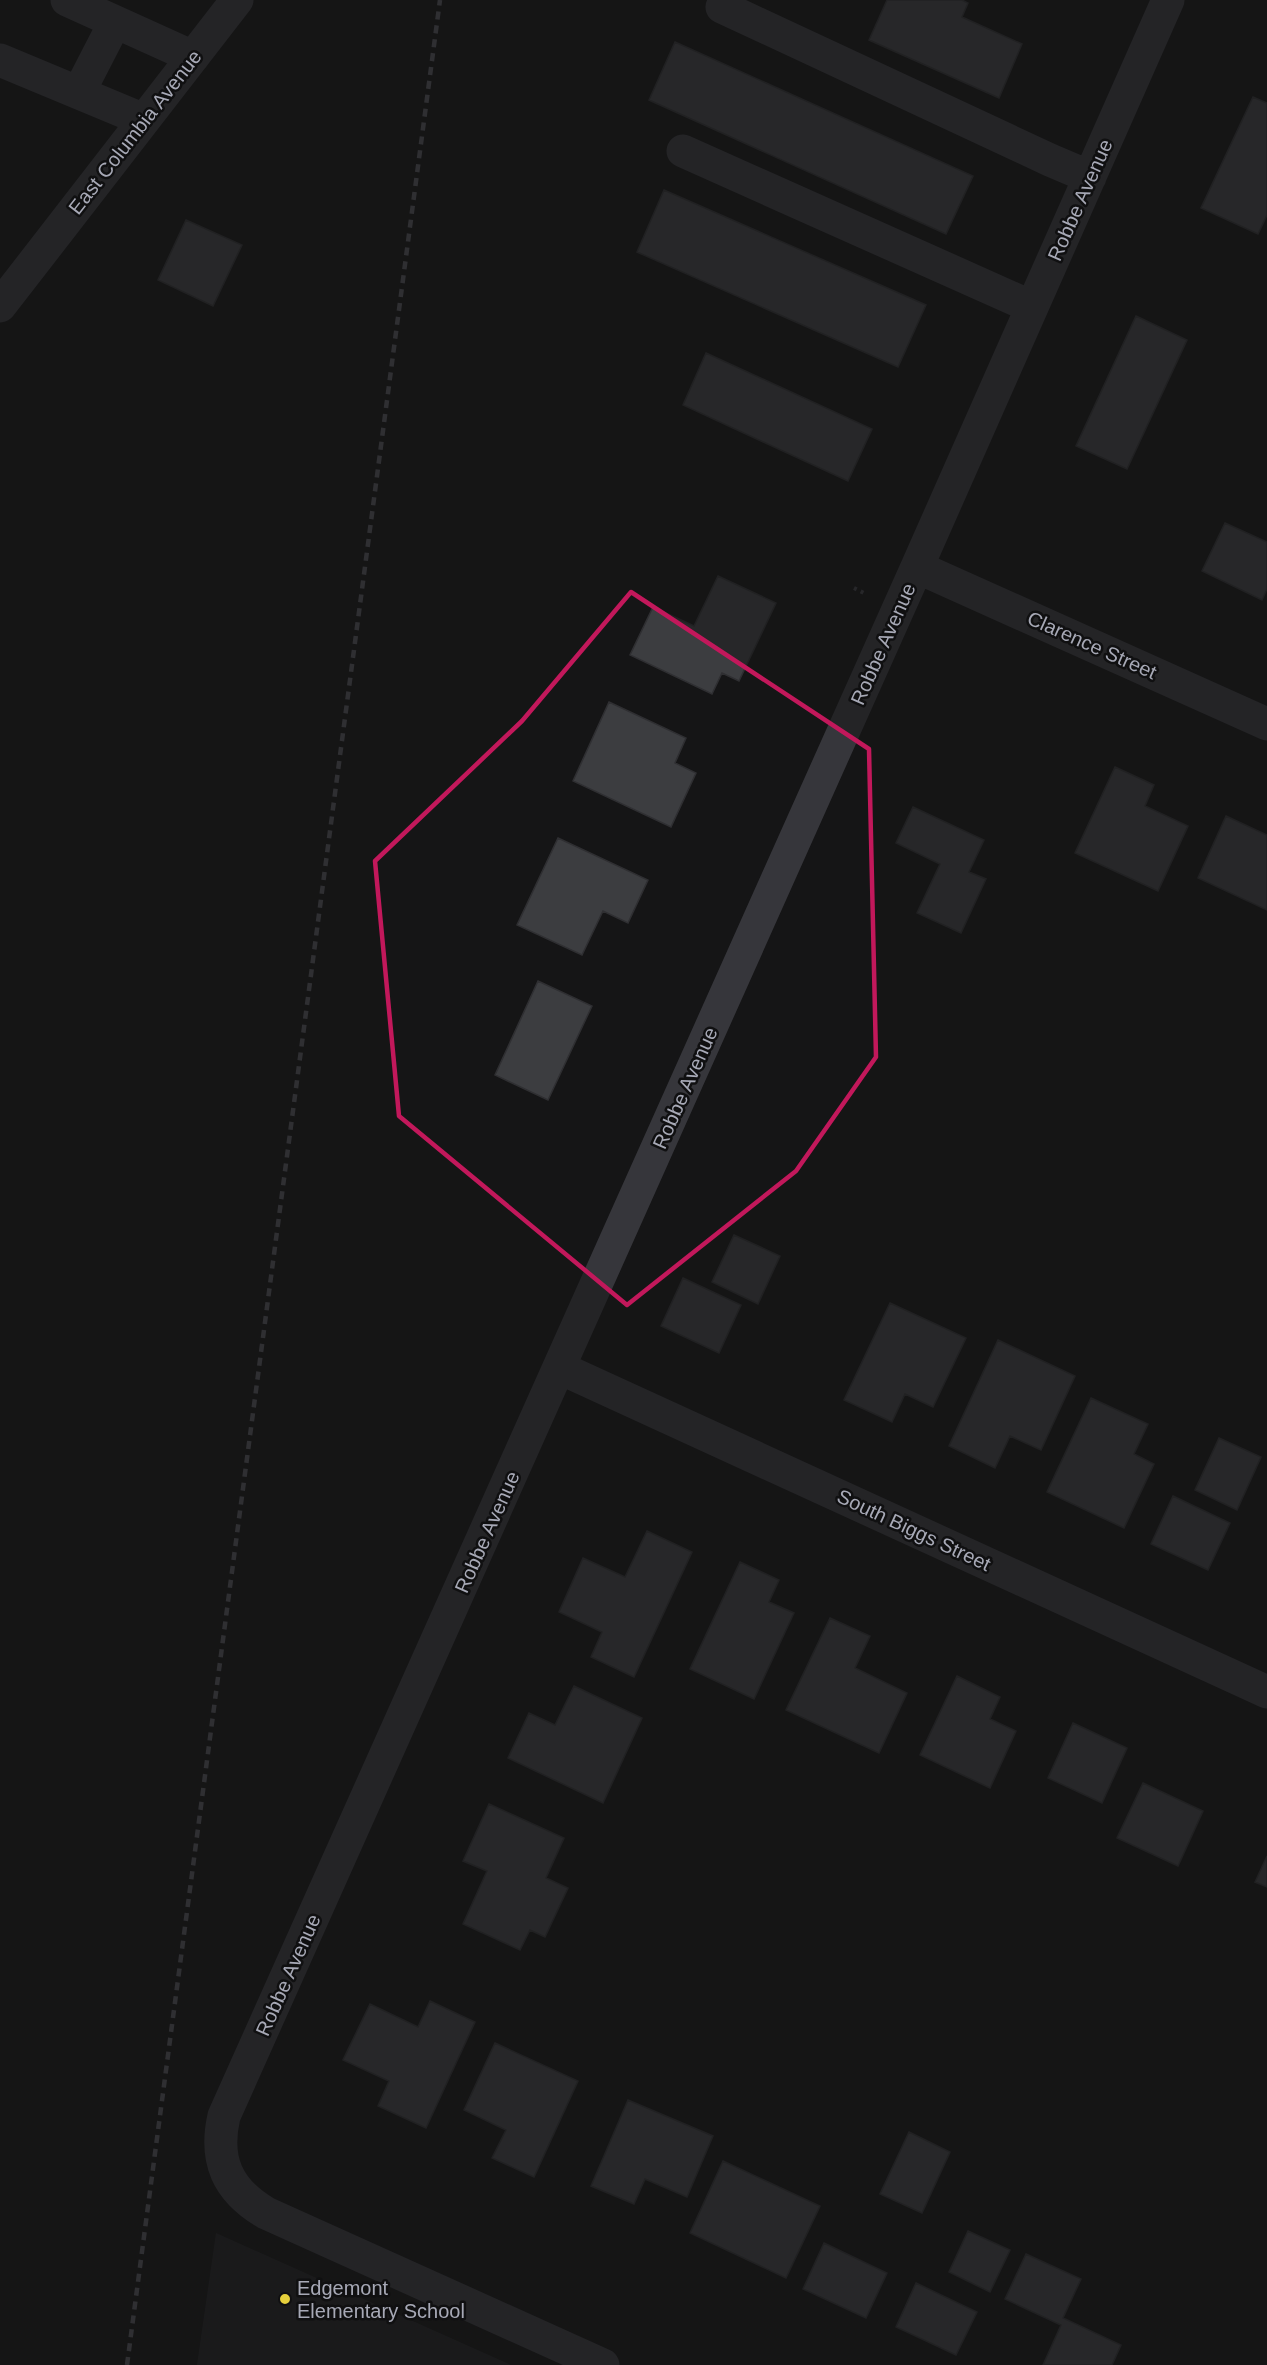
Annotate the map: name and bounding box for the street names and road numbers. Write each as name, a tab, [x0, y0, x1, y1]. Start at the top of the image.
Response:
street label: East Columbia Avenue	[64, 46, 206, 218]
street label: Robbe Avenue	[1043, 136, 1117, 264]
street label: Robbe Avenue	[846, 580, 920, 708]
street label: Clarence Street	[1024, 607, 1160, 683]
street label: Robbe Avenue	[648, 1024, 722, 1152]
street label: Robbe Avenue	[450, 1468, 524, 1596]
street label: South Biggs Street	[834, 1485, 995, 1575]
street label: Robbe Avenue	[251, 1911, 325, 2039]

